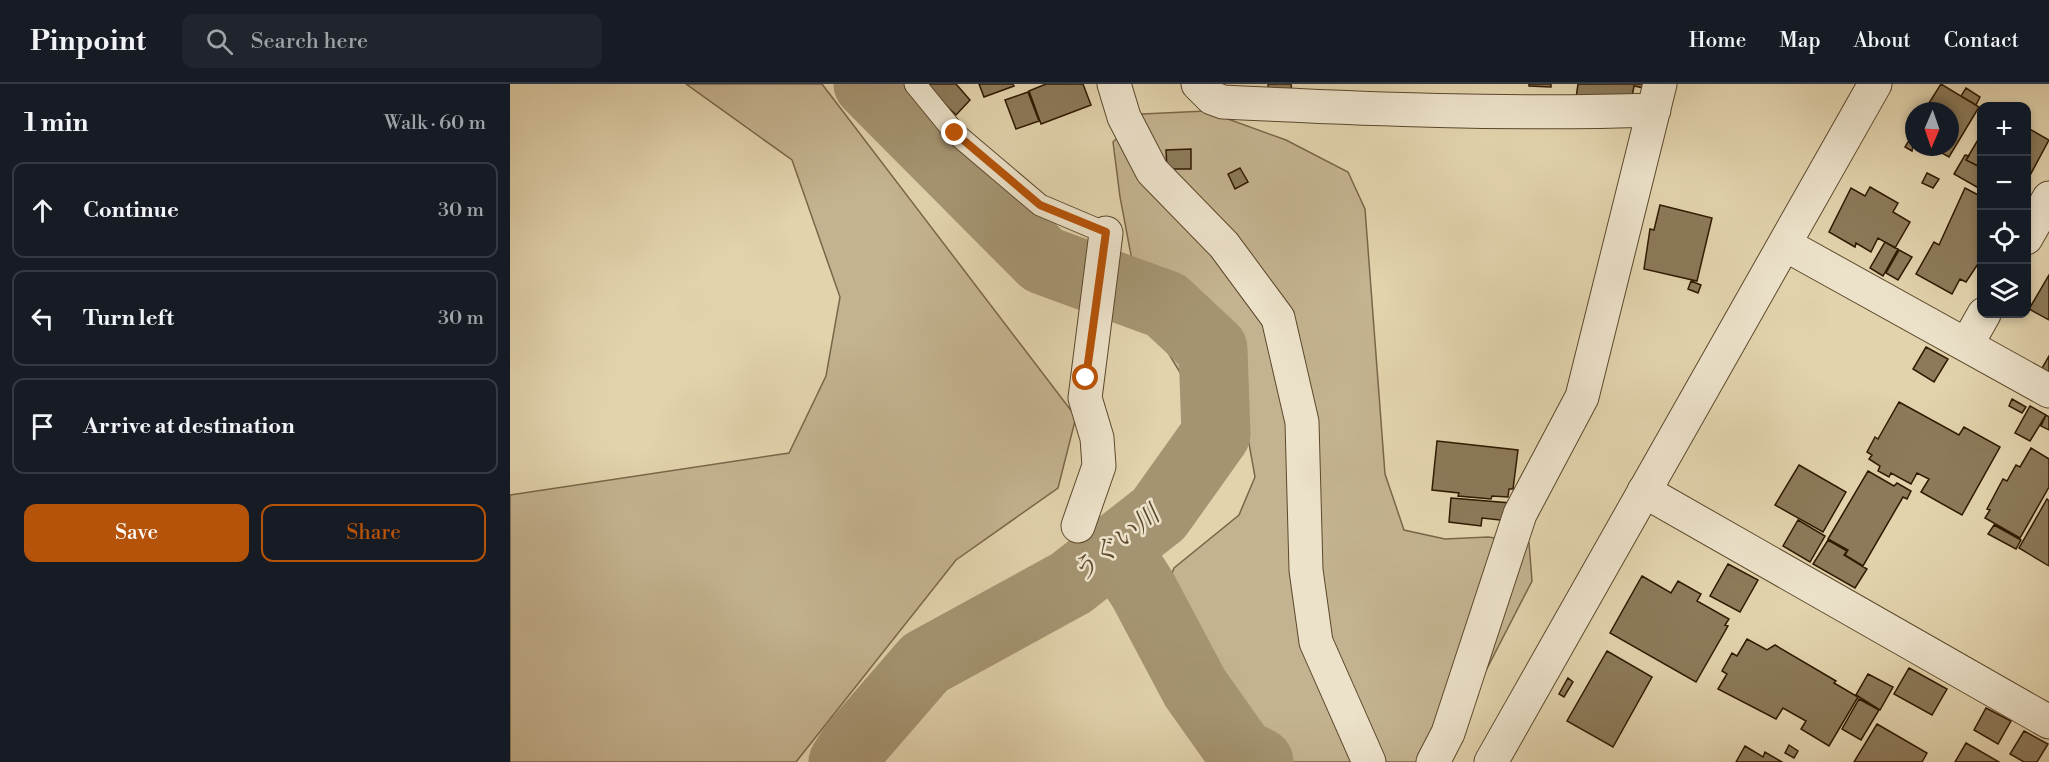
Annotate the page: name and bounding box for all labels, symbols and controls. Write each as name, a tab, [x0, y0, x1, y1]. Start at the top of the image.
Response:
search box	[182, 14, 602, 68]
text: Pinpoint	[30, 24, 146, 59]
icon: search	[203, 25, 236, 58]
text: Search here	[251, 28, 368, 55]
text: Home	[1689, 28, 1746, 54]
text: Map	[1779, 28, 1821, 54]
text: About	[1854, 28, 1911, 54]
text: Contact	[1944, 28, 2019, 54]
north arrow	[1905, 102, 1959, 156]
map controls	[1977, 102, 2031, 318]
button: +	[1977, 102, 2031, 156]
text: 1 min	[24, 107, 89, 139]
text: Walk · 60 m	[384, 111, 486, 136]
route end	[941, 119, 967, 145]
button: −	[1977, 156, 2031, 210]
icon: ahead	[26, 194, 59, 227]
text: Continue	[83, 197, 179, 224]
text: 30 m	[438, 198, 484, 223]
button: locate	[1977, 210, 2031, 264]
button: layers	[1977, 264, 2031, 318]
icon: left	[26, 302, 59, 335]
text: Turn left	[83, 305, 174, 332]
text: 30 m	[438, 306, 484, 331]
route start	[1072, 364, 1098, 390]
icon: arrive	[26, 410, 59, 443]
text: Arrive at destination	[83, 413, 295, 440]
water label: うぐい川	[1066, 497, 1169, 589]
button: Save	[24, 504, 249, 562]
button: Share	[261, 504, 486, 562]

